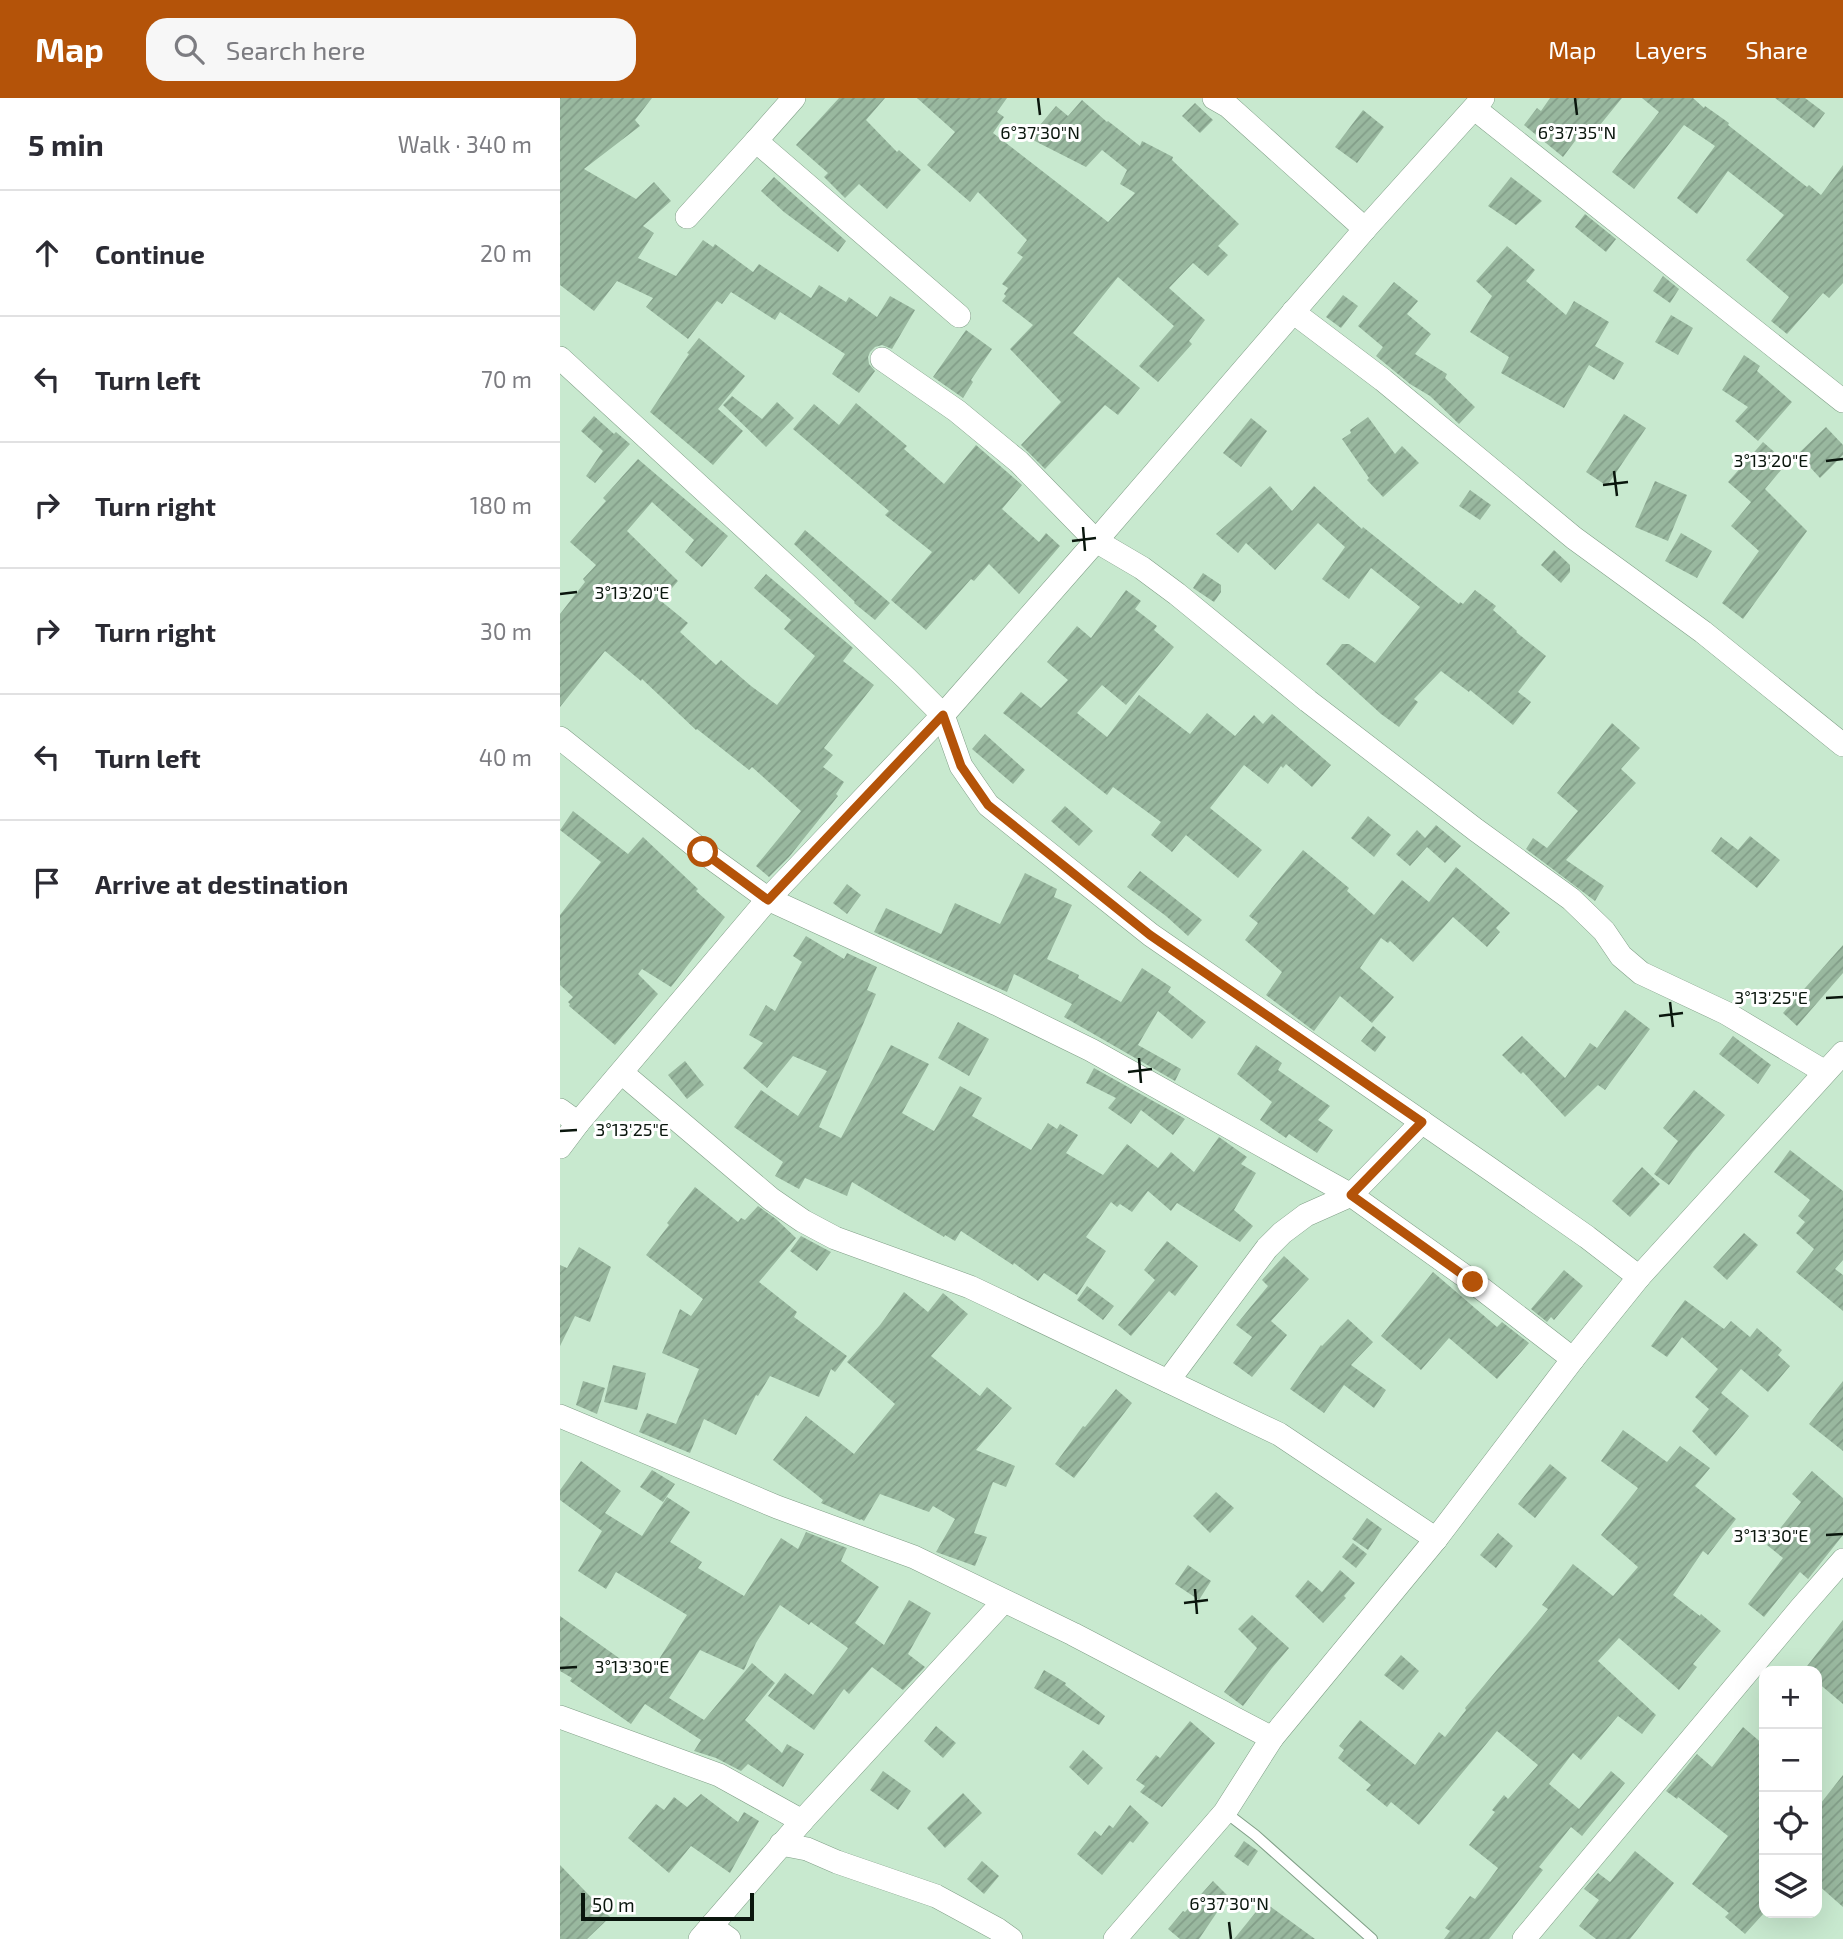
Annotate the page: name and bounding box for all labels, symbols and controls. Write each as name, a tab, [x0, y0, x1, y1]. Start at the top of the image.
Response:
search box	[146, 18, 636, 81]
text: Map	[35, 29, 104, 69]
icon: search	[170, 30, 208, 68]
text: Search here	[226, 34, 365, 65]
text: Map	[1548, 35, 1596, 64]
text: Layers	[1634, 35, 1707, 64]
text: Share	[1745, 35, 1808, 64]
text: 6°37'30"N	[1000, 121, 1080, 143]
text: 6°37'35"N	[1538, 121, 1616, 143]
text: 5 min	[28, 126, 104, 162]
text: Walk · 340 m	[398, 130, 532, 158]
icon: ahead	[28, 234, 66, 272]
text: Continue	[95, 238, 205, 269]
text: 20 m	[480, 239, 532, 267]
icon: left	[28, 360, 66, 398]
text: Turn left	[95, 364, 201, 395]
text: 70 m	[481, 365, 532, 393]
text: 3°13'20"E	[1734, 449, 1808, 471]
icon: right	[28, 486, 66, 524]
text: Turn right	[95, 490, 216, 521]
text: 180 m	[470, 491, 532, 519]
text: 3°13'20"E	[595, 581, 669, 603]
icon: right	[28, 612, 66, 650]
text: Turn right	[95, 616, 216, 647]
text: 30 m	[480, 617, 532, 645]
icon: left	[28, 738, 66, 776]
text: Turn left	[95, 742, 201, 773]
text: 40 m	[479, 743, 532, 771]
route start	[687, 836, 718, 867]
icon: arrive	[28, 864, 66, 902]
text: Arrive at destination	[95, 868, 348, 899]
text: 3°13'25"E	[1734, 986, 1808, 1008]
text: 3°13'25"E	[595, 1118, 669, 1140]
route end	[1457, 1266, 1488, 1297]
text: 3°13'30"E	[1734, 1524, 1808, 1546]
text: 3°13'30"E	[595, 1655, 669, 1677]
map controls	[1759, 1666, 1822, 1918]
button: +	[1759, 1666, 1822, 1729]
button: −	[1759, 1729, 1822, 1792]
button: locate	[1759, 1792, 1822, 1855]
button: layers	[1759, 1855, 1822, 1918]
scale bar	[581, 1890, 754, 1922]
text: 6°37'30"N	[1189, 1892, 1269, 1914]
text: 50 m	[592, 1893, 635, 1916]

